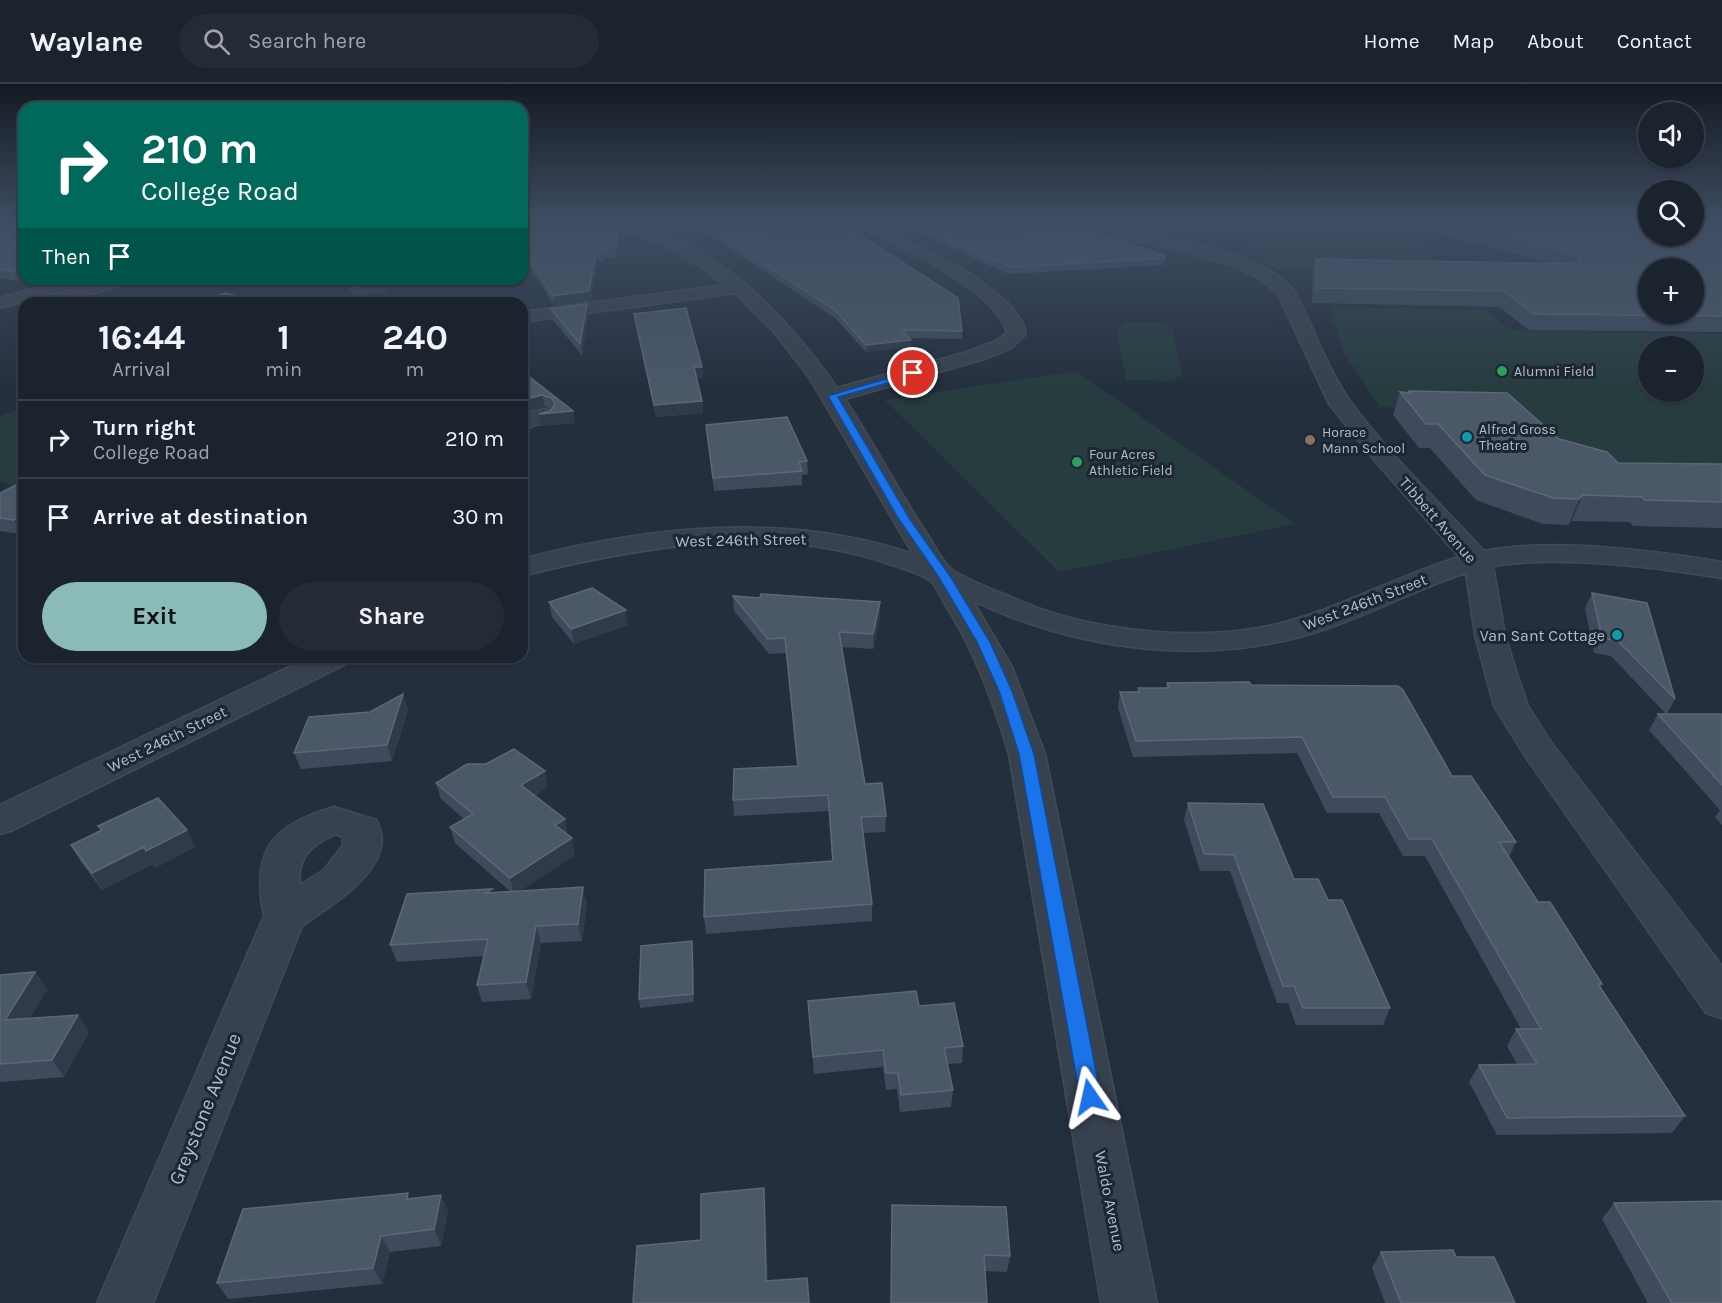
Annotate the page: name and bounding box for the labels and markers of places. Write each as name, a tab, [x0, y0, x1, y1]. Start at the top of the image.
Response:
pin	[887, 347, 938, 398]
place label: Alumni Field	[1514, 363, 1594, 380]
marker: Alumni Field	[1495, 364, 1509, 378]
place label: Alfred Gross Theatre	[1479, 421, 1556, 454]
place label: Horace Mann School	[1322, 424, 1405, 457]
marker: Alfred Gross Theatre	[1460, 430, 1474, 444]
marker: Horace Mann School	[1303, 433, 1317, 447]
place label: Four Acres Athletic Field	[1089, 446, 1173, 479]
marker: Four Acres Athletic Field	[1070, 455, 1084, 469]
place label: Van Sant Cottage	[1480, 626, 1605, 645]
marker: Van Sant Cottage	[1610, 628, 1624, 642]

